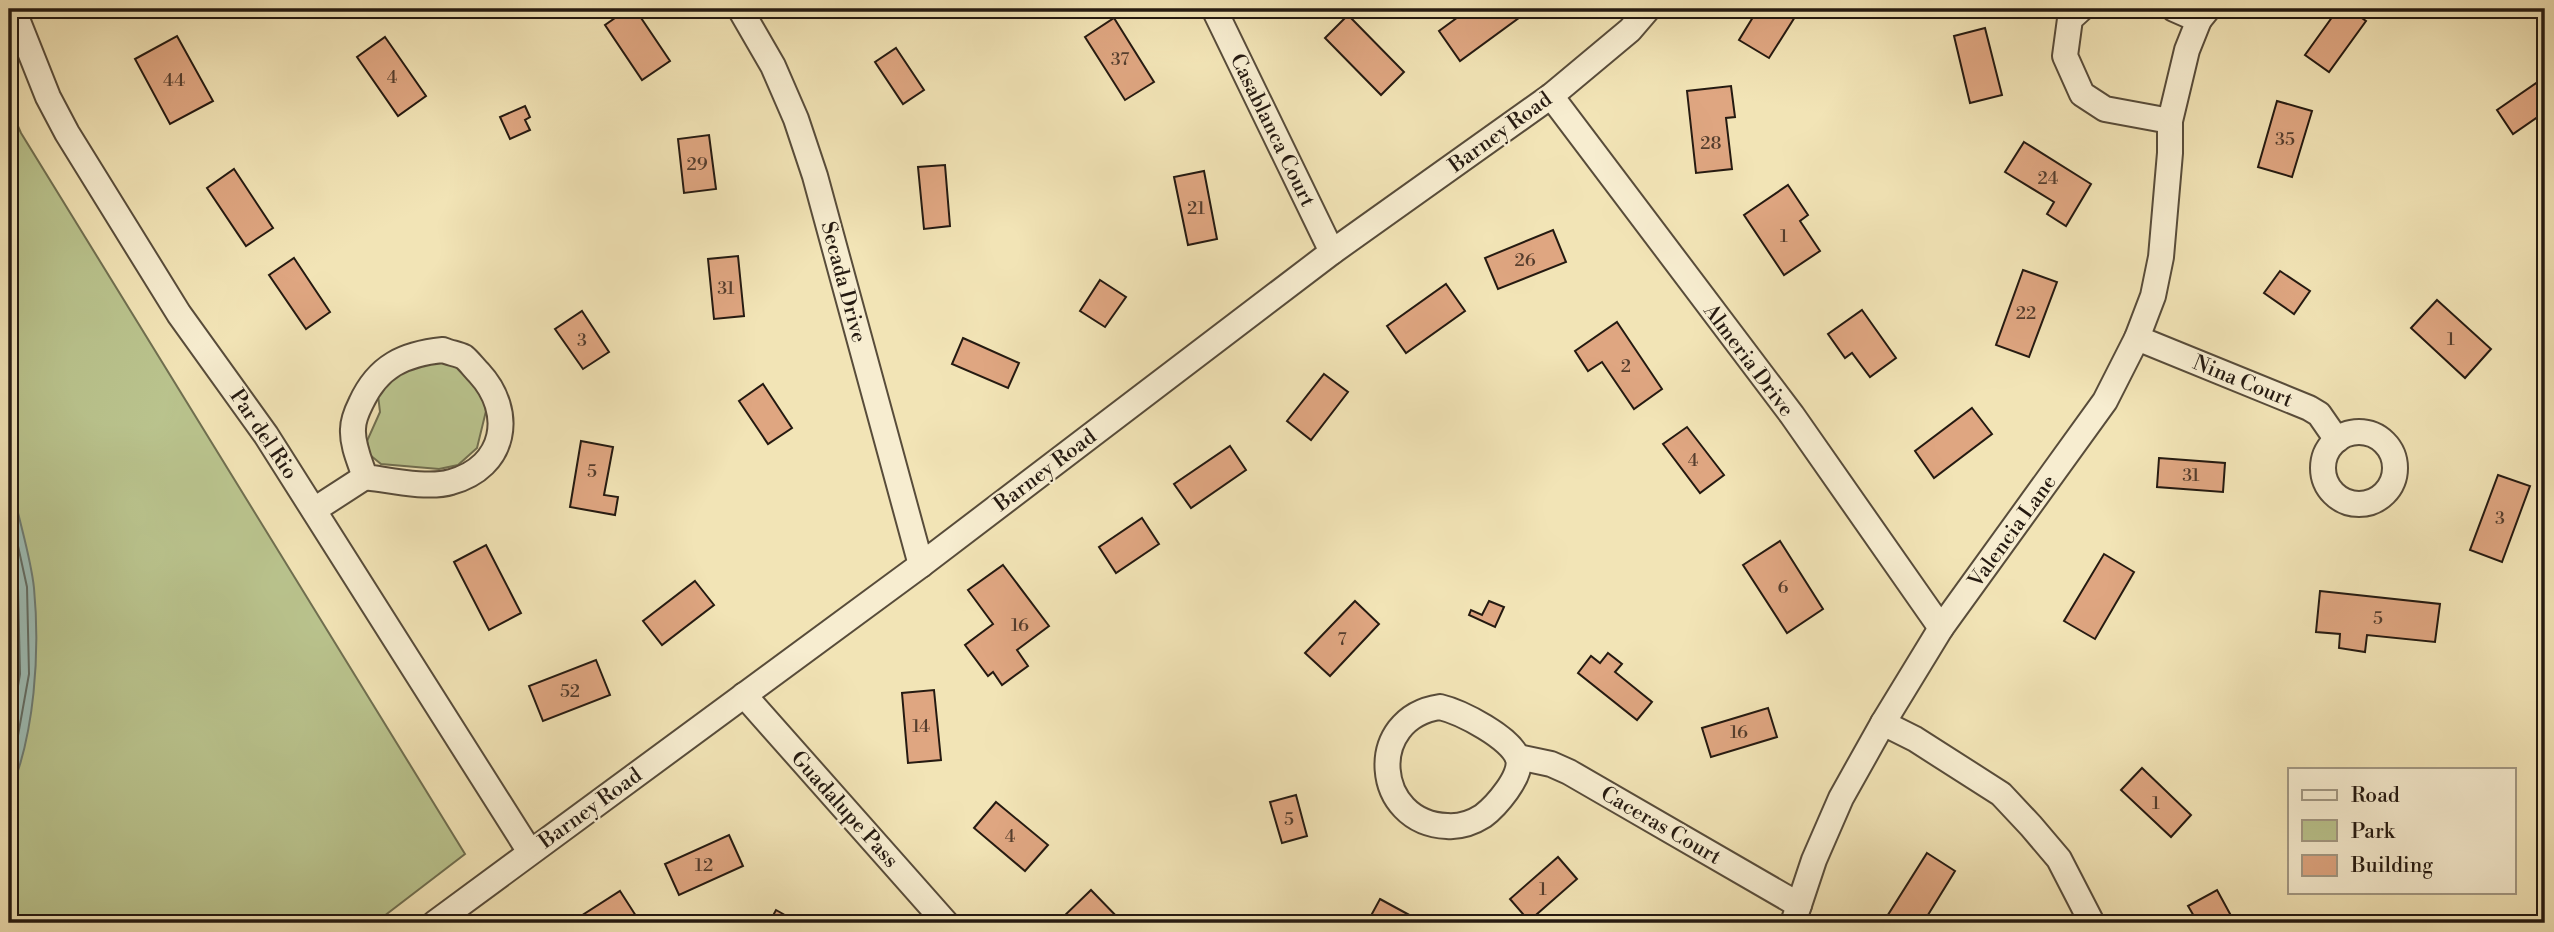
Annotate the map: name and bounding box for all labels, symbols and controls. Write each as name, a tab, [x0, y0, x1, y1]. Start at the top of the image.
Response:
house number: 37	[1111, 48, 1129, 71]
street label: Casablanca Court	[1224, 50, 1321, 212]
house number: 4	[387, 66, 398, 89]
house number: 44	[163, 69, 185, 92]
street label: Barney Road	[1443, 87, 1557, 179]
house number: 35	[2275, 128, 2295, 151]
house number: 28	[1700, 132, 1722, 155]
house number: 29	[686, 153, 708, 176]
house number: 24	[2037, 167, 2059, 190]
house number: 21	[1187, 197, 1205, 220]
street label: Secada Drive	[814, 219, 872, 346]
house number: 1	[1780, 225, 1788, 248]
house number: 26	[1514, 249, 1536, 272]
house number: 31	[717, 277, 735, 300]
street label: Almeria Drive	[1697, 298, 1799, 422]
house number: 22	[2016, 302, 2036, 325]
house number: 1	[2447, 328, 2455, 351]
house number: 3	[577, 329, 587, 352]
street label: Nina Court	[2189, 350, 2297, 414]
house number: 2	[1621, 355, 1631, 378]
street label: Par del Rio	[223, 384, 303, 485]
street label: Barney Road	[989, 424, 1102, 518]
house number: 4	[1688, 449, 1699, 472]
house number: 5	[587, 460, 597, 483]
house number: 31	[2182, 464, 2200, 487]
street label: Valencia Lane	[1963, 470, 2063, 594]
house number: 3	[2495, 507, 2505, 530]
house number: 6	[1778, 576, 1789, 599]
house number: 5	[2373, 607, 2383, 630]
house number: 16	[1011, 614, 1029, 637]
house number: 7	[1337, 628, 1347, 651]
house number: 52	[560, 680, 580, 703]
house number: 14	[912, 715, 930, 738]
house number: 16	[1730, 721, 1748, 744]
street label: Guadalupe Pass	[785, 746, 903, 873]
street label: Barney Road	[533, 763, 647, 855]
legend	[2288, 768, 2516, 894]
street label: Caceras Court	[1596, 781, 1726, 871]
text: Road	[2351, 783, 2400, 809]
house number: 1	[2152, 792, 2160, 815]
house number: 5	[1284, 808, 1294, 831]
text: Park	[2351, 819, 2396, 845]
house number: 4	[1005, 825, 1016, 848]
text: Building	[2350, 853, 2433, 879]
house number: 12	[695, 854, 713, 877]
house number: 1	[1539, 878, 1547, 901]

